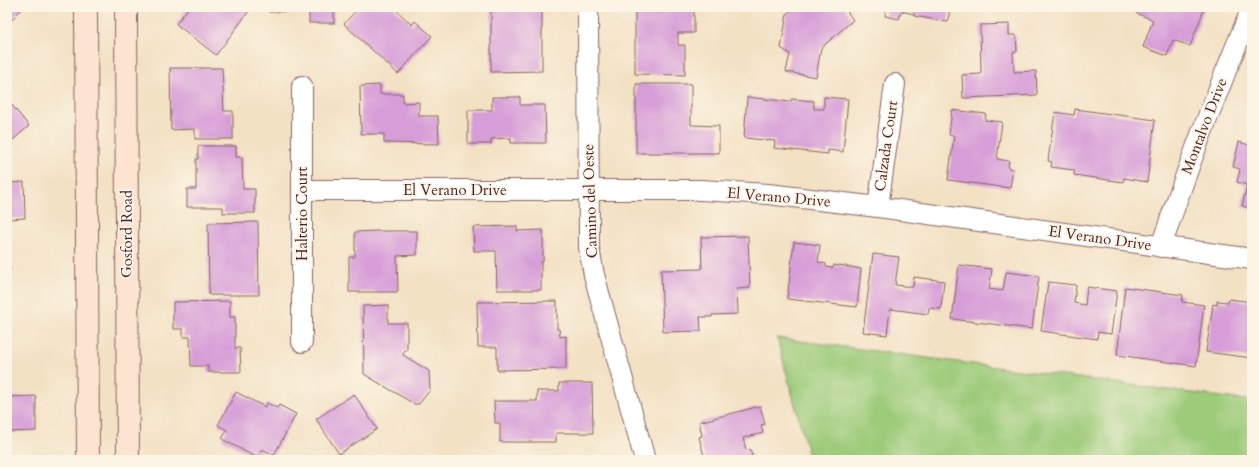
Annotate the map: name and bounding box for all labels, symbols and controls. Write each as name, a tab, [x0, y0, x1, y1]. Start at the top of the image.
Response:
street label: Montalvo Drive	[1176, 75, 1232, 177]
street label: Calzada Court	[870, 99, 902, 193]
street label: Camino del Oeste	[578, 143, 602, 259]
street label: Halterio Court	[292, 167, 312, 261]
street label: El Verano Drive	[403, 180, 507, 200]
street label: El Verano Drive	[726, 183, 832, 212]
street label: Gosford Road	[117, 190, 137, 278]
street label: El Verano Drive	[1047, 221, 1153, 255]

